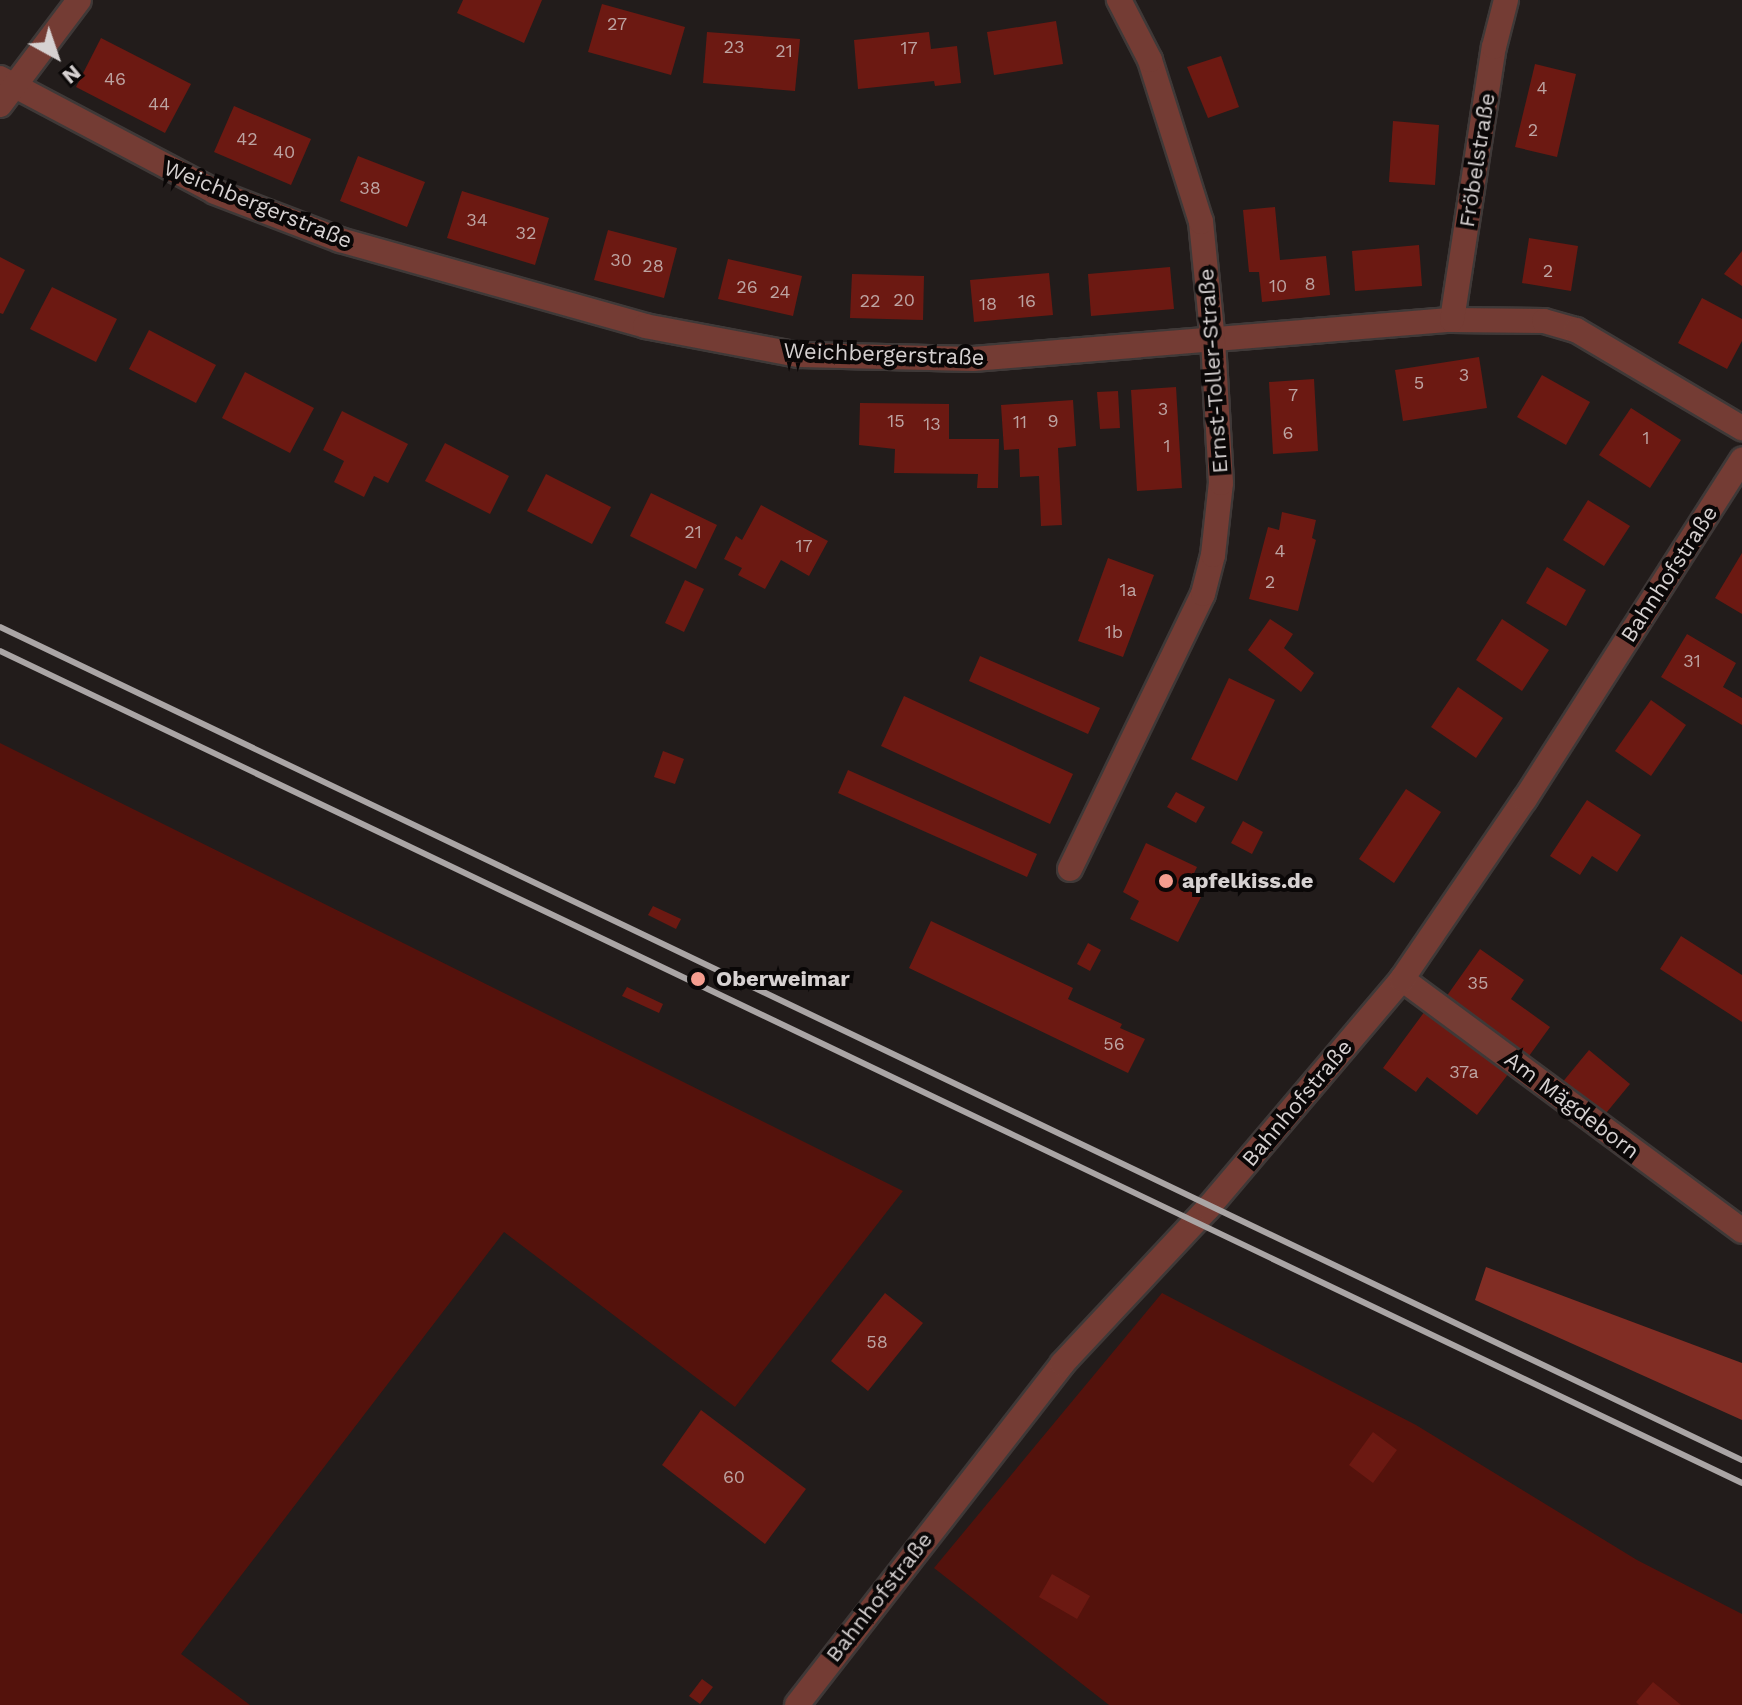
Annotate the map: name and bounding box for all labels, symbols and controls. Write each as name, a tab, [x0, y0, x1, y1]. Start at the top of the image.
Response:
house number: 27	[607, 13, 627, 35]
north arrow	[16, 16, 96, 96]
house number: 23	[724, 36, 744, 58]
house number: 17	[900, 37, 918, 59]
house number: 21	[775, 40, 793, 62]
text: N	[57, 60, 86, 90]
house number: 46	[104, 68, 126, 90]
house number: 4	[1537, 77, 1547, 99]
street label: Fröbelstraße	[1453, 91, 1501, 229]
house number: 44	[148, 93, 170, 115]
house number: 2	[1528, 119, 1538, 141]
house number: 42	[236, 128, 258, 150]
house number: 40	[273, 141, 295, 163]
street label: Weichbergerstraße	[160, 154, 356, 254]
house number: 38	[359, 177, 381, 199]
house number: 34	[466, 209, 488, 231]
house number: 32	[516, 222, 536, 244]
house number: 30	[610, 249, 632, 271]
house number: 28	[642, 255, 664, 277]
house number: 2	[1543, 260, 1553, 282]
street label: Ernst-Toller-Straße	[1193, 268, 1233, 474]
house number: 8	[1304, 273, 1316, 295]
house number: 10	[1269, 275, 1287, 297]
house number: 26	[736, 276, 758, 298]
house number: 24	[770, 281, 790, 303]
house number: 20	[893, 289, 915, 311]
house number: 22	[860, 290, 880, 312]
house number: 16	[1018, 290, 1036, 312]
house number: 18	[979, 293, 997, 315]
street label: Weichbergerstraße	[783, 337, 985, 371]
house number: 3	[1459, 364, 1469, 386]
house number: 5	[1414, 372, 1424, 394]
house number: 7	[1288, 384, 1298, 406]
house number: 3	[1158, 398, 1168, 420]
house number: 15	[887, 410, 905, 432]
house number: 9	[1047, 410, 1059, 432]
house number: 11	[1013, 411, 1027, 433]
house number: 13	[923, 413, 941, 435]
house number: 6	[1283, 422, 1293, 444]
house number: 1	[1642, 427, 1650, 449]
house number: 1	[1163, 435, 1171, 457]
street label: Bahnhofstraße	[1615, 501, 1723, 647]
house number: 21	[684, 521, 702, 543]
house number: 17	[795, 535, 813, 557]
house number: 4	[1275, 540, 1285, 562]
house number: 2	[1265, 571, 1275, 593]
house number: 1a	[1119, 579, 1137, 601]
house number: 1b	[1105, 621, 1123, 643]
house number: 31	[1683, 650, 1701, 672]
place label: apfelkiss.de	[1182, 868, 1313, 894]
marker: apfelkiss.de	[1157, 872, 1175, 890]
place label: Oberweimar	[716, 966, 850, 992]
marker: Oberweimar	[687, 968, 709, 990]
house number: 35	[1468, 972, 1488, 994]
house number: 56	[1103, 1033, 1125, 1055]
street label: Bahnhofstraße	[1236, 1034, 1358, 1172]
street label: Am Mägdeborn	[1499, 1046, 1645, 1164]
house number: 37a	[1449, 1061, 1479, 1083]
house number: 58	[866, 1331, 888, 1353]
house number: 60	[723, 1466, 745, 1488]
street label: Bahnhofstraße	[820, 1527, 938, 1667]

